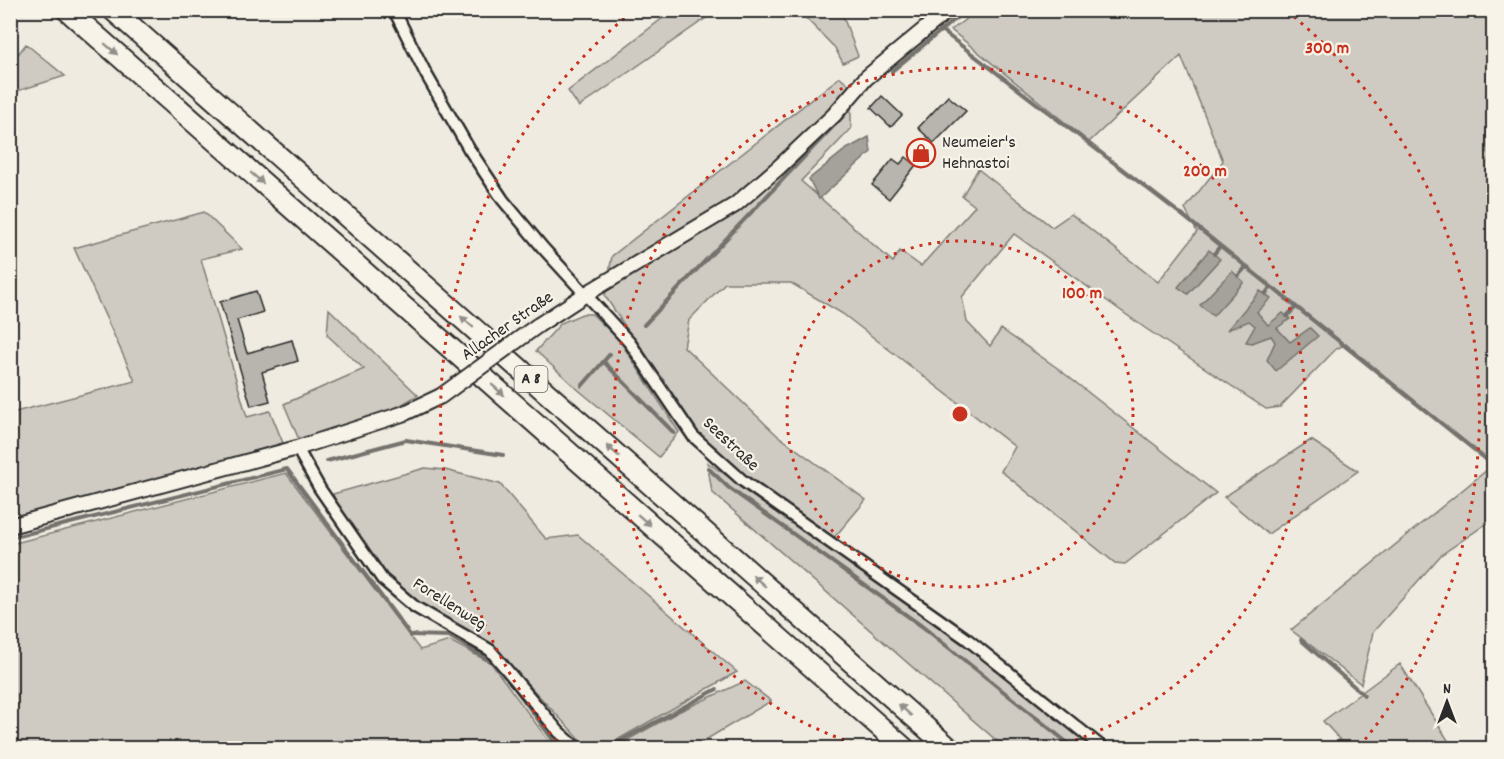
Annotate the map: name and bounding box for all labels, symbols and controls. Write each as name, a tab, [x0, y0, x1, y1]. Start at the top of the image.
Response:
text: 300 m	[1305, 37, 1349, 62]
one-way arrow	[103, 42, 118, 55]
place label: Neumeier's Hehnastoi	[942, 131, 1016, 177]
shop icon: Neumeier's Hehnastoi	[905, 137, 937, 169]
text: 200 m	[1183, 160, 1227, 185]
one-way arrow	[249, 171, 264, 184]
text: 100 m	[1062, 282, 1102, 307]
street label: Allacher Straße	[457, 286, 559, 368]
one-way arrow	[460, 316, 475, 329]
road number: A 8	[514, 366, 548, 392]
one-way arrow	[490, 384, 506, 397]
centre of rings	[950, 404, 970, 424]
street label: Seestraße	[696, 412, 764, 478]
one-way arrow	[606, 445, 621, 458]
one-way arrow	[636, 513, 652, 526]
street label: Forellenweg	[407, 572, 491, 638]
one-way arrow	[751, 574, 767, 587]
north arrow	[1417, 672, 1477, 732]
text: N	[1443, 678, 1451, 701]
one-way arrow	[898, 704, 913, 717]

